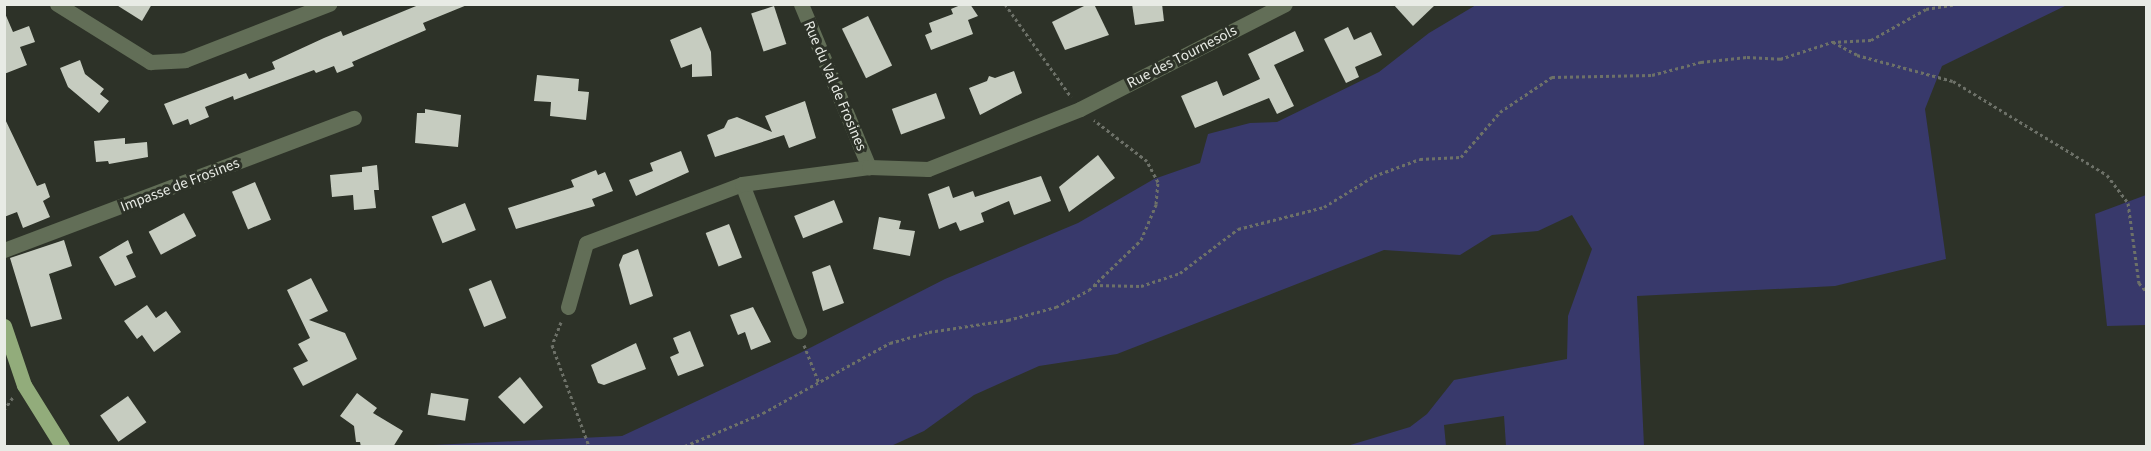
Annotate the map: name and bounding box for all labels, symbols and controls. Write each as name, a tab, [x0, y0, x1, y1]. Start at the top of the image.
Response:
street label: Rue du Val de Frosines	[799, 18, 871, 154]
street label: Rue des Tournesols	[1124, 22, 1240, 92]
street label: Impasse de Frosines	[118, 154, 242, 216]

